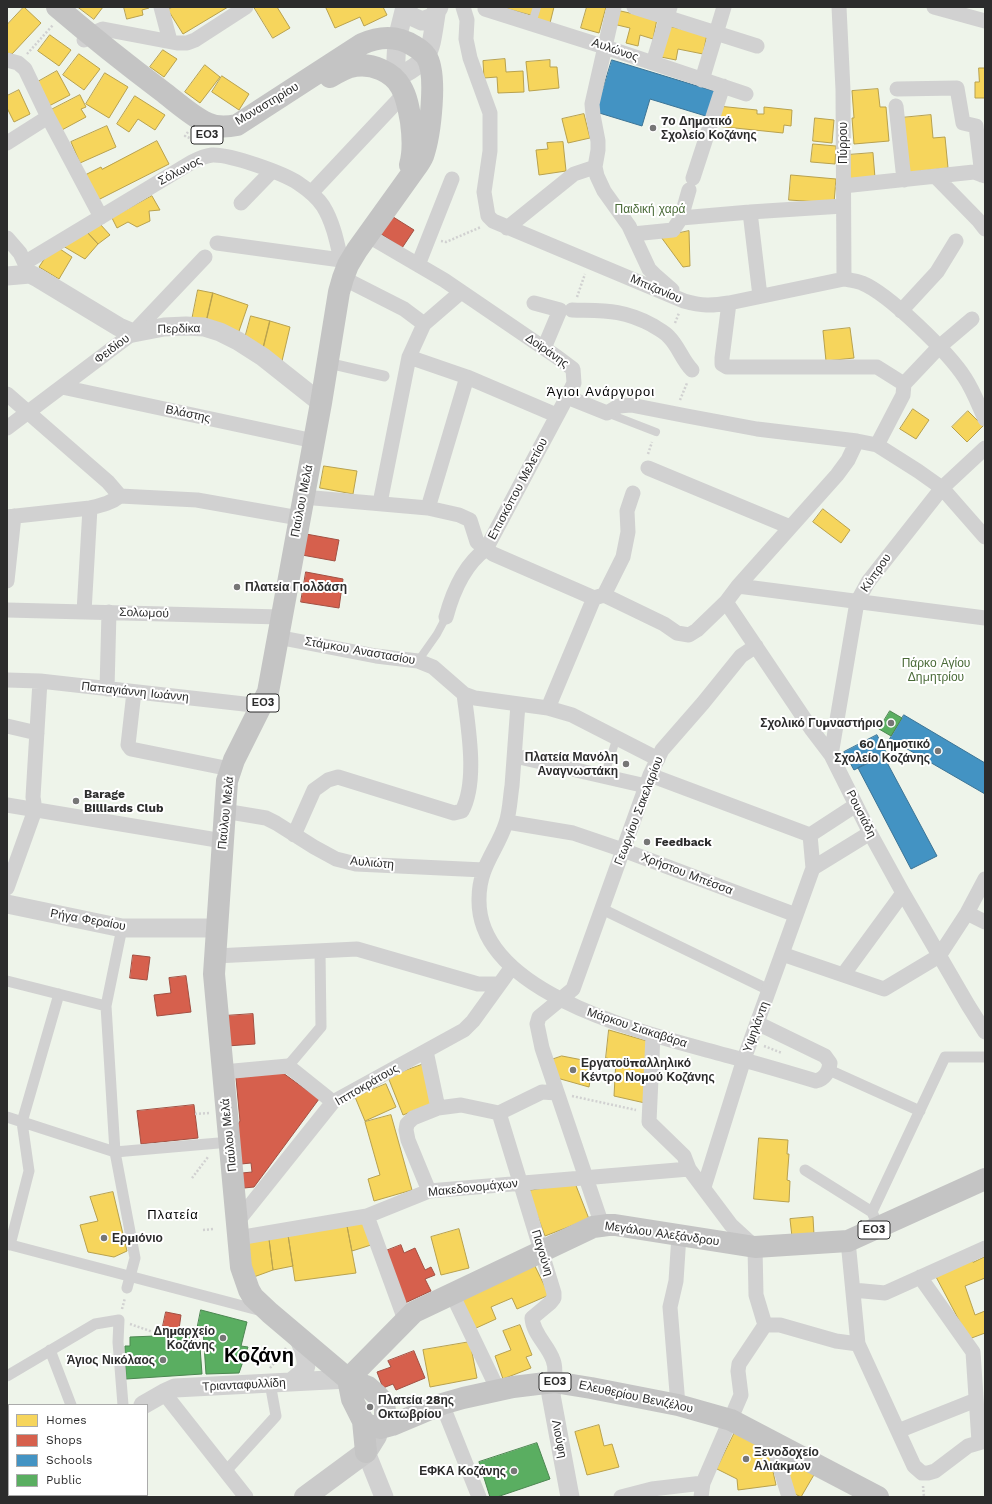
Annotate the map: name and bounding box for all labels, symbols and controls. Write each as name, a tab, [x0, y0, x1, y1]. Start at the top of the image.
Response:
street label: Αυλώνος	[590, 35, 640, 65]
street label: Μοναστηρίου	[233, 80, 301, 128]
place label: 7ο Δημοτικό Σχολείο Κοζάνης	[661, 114, 757, 142]
street label: Πύρρου	[836, 122, 850, 164]
marker: 7ο Δημοτικό Σχολείο Κοζάνης	[648, 123, 658, 133]
road number: ΕΟ3	[191, 126, 223, 144]
street label: Σόλωνος	[156, 153, 204, 189]
park label: Παιδική χαρά	[614, 202, 686, 216]
street label: Μπιζανίου	[628, 272, 684, 306]
street label: Περδίκα	[157, 321, 201, 337]
street label: Φειδίου	[92, 331, 132, 367]
street label: Δοϊράνης	[523, 331, 571, 371]
district label: Άγιοι Ανάργυροι	[547, 384, 655, 400]
street label: Βλάστης	[164, 402, 212, 426]
street label: Επισκόπου Μελετίου	[485, 436, 551, 542]
street label: Παύλου Μελά	[288, 464, 316, 538]
street label: Κύπρου	[858, 551, 894, 595]
place label: Πλατεία Γιολδάση	[245, 580, 347, 594]
marker: Πλατεία Γιολδάση	[232, 582, 242, 592]
street label: Σολωμού	[119, 605, 169, 621]
street label: Στάμκου Αναστασίου	[304, 634, 416, 668]
park label: Πάρκο Αγίου Δημητρίου	[902, 656, 970, 684]
street label: Παπαγιάννη Ιωάννη	[81, 679, 189, 705]
road number: ΕΟ3	[247, 694, 279, 712]
place label: Σχολικό Γυμναστήριο	[760, 716, 883, 730]
marker: Σχολικό Γυμναστήριο	[886, 718, 896, 728]
place label: 6ο Δημοτικό Σχολείο Κοζάνης	[834, 737, 930, 765]
marker: 6ο Δημοτικό Σχολείο Κοζάνης	[933, 746, 943, 756]
place label: Πλατεία Μανόλη Αναγνωστάκη	[525, 750, 618, 778]
street label: Γεωργίου Σακελαρίου	[612, 755, 666, 867]
marker: Πλατεία Μανόλη Αναγνωστάκη	[621, 759, 631, 769]
street label: Παύλου Μελά	[215, 776, 237, 850]
place label: Barage Billiards Club	[84, 787, 163, 815]
street label: Ρουσιάδη	[843, 788, 879, 840]
marker: Barage Billiards Club	[71, 796, 81, 806]
place label: Feedback	[655, 835, 712, 849]
marker: Feedback	[642, 837, 652, 847]
street label: Χρήστου Μπέσσα	[639, 850, 735, 898]
street label: Αυλιώτη	[350, 854, 394, 872]
street label: Ρήγα Φεραίου	[49, 906, 127, 934]
street label: Υψηλάντη	[740, 999, 772, 1055]
street label: Μάρκου Σιακαβάρα	[585, 1005, 689, 1051]
place label: Εργατοϋπαλληλικό Κέντρο Νομού Κοζάνης	[581, 1056, 715, 1084]
street label: Ιπποκράτους	[333, 1061, 401, 1109]
marker: Εργατοϋπαλληλικό Κέντρο Νομού Κοζάνης	[568, 1065, 578, 1075]
street label: Παύλου Μελά	[218, 1098, 240, 1172]
street label: Μακεδονομάχων	[427, 1176, 519, 1200]
district label: Πλατεία	[147, 1207, 199, 1223]
street label: Μεγάλου Αλεξάνδρου	[604, 1219, 720, 1249]
road number: ΕΟ3	[858, 1221, 890, 1239]
street label: Παγούνη	[528, 1228, 556, 1278]
place label: Ερμιόνιο	[112, 1231, 163, 1245]
marker: Ερμιόνιο	[99, 1233, 109, 1243]
place label: Δημαρχείο Κοζάνης	[154, 1324, 215, 1352]
marker: Δημαρχείο Κοζάνης	[218, 1333, 228, 1343]
district label: Κοζάνη	[224, 1344, 294, 1368]
place label: Άγιος Νικόλαος	[67, 1353, 155, 1367]
marker: Άγιος Νικόλαος	[158, 1355, 168, 1365]
road number: ΕΟ3	[539, 1373, 571, 1391]
street label: Τριανταφυλλίδη	[202, 1376, 286, 1394]
street label: Ελευθερίου Βενιζέλου	[578, 1378, 694, 1416]
place label: Πλατεία 28ης Οκτωβρίου	[378, 1393, 454, 1421]
marker: Πλατεία 28ης Οκτωβρίου	[365, 1402, 375, 1412]
legend	[8, 1404, 148, 1496]
text: Homes	[46, 1413, 87, 1427]
street label: Λιούφη	[548, 1419, 570, 1459]
text: Shops	[46, 1433, 82, 1447]
place label: Ξενοδοχείο Αλιάκμων	[754, 1445, 819, 1473]
text: Schools	[46, 1453, 92, 1467]
marker: Ξενοδοχείο Αλιάκμων	[741, 1454, 751, 1464]
place label: ΕΦΚΑ Κοζάνης	[419, 1464, 506, 1478]
marker: ΕΦΚΑ Κοζάνης	[509, 1466, 519, 1476]
text: Public	[46, 1473, 82, 1487]

